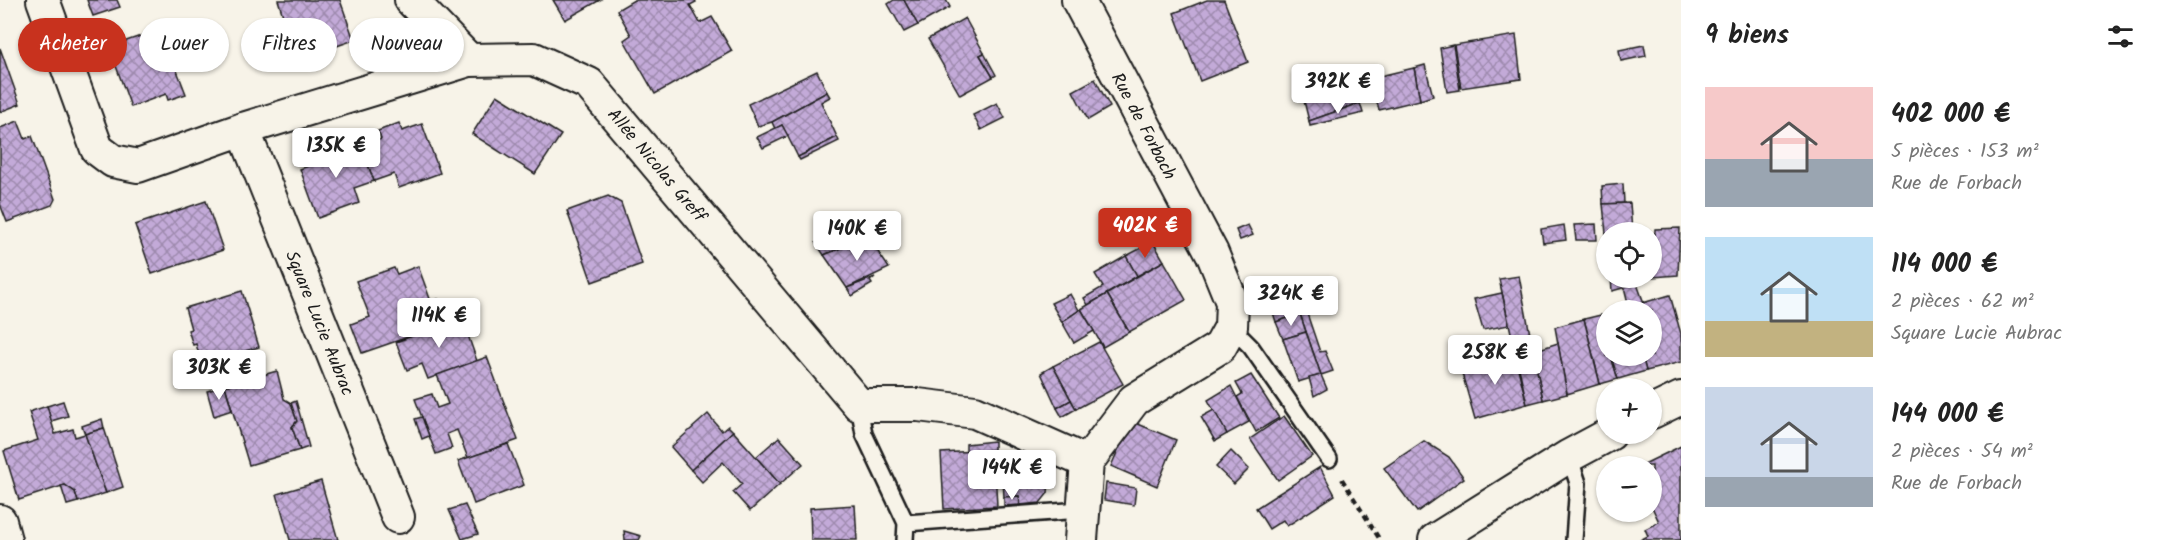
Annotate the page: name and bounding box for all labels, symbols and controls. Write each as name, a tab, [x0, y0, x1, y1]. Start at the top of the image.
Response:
text: 9 biens	[1705, 15, 1789, 57]
chip: Acheter	[18, 18, 127, 72]
chip: Louer	[139, 18, 229, 72]
chip: Filtres	[241, 18, 337, 72]
chip: Nouveau	[349, 18, 464, 72]
icon: filters	[2104, 20, 2137, 53]
pin: 392K €	[1289, 64, 1387, 115]
text: 392K €	[1305, 67, 1371, 99]
street label: Rue de Forbach	[1102, 68, 1183, 186]
text: 402 000 €	[1891, 94, 2010, 136]
street label: Allée Nicolas Greff	[599, 102, 714, 231]
icon: home	[1753, 111, 1825, 183]
pin: 135K €	[287, 128, 385, 179]
text: 135K €	[306, 131, 366, 163]
text: 5 pièces · 153 m²	[1891, 136, 2039, 168]
text: Rue de Forbach	[1891, 168, 2022, 200]
pin: 402K €	[1096, 208, 1194, 259]
pin: 140K €	[808, 211, 906, 262]
text: 402K €	[1112, 211, 1178, 243]
text: 140K €	[827, 214, 887, 246]
map controls	[1596, 222, 1662, 522]
button: locate	[1596, 222, 1662, 288]
text: 114 000 €	[1891, 244, 1997, 286]
street label: Square Lucie Aubrac	[276, 247, 361, 400]
icon: home	[1753, 261, 1825, 333]
pin: 324K €	[1242, 276, 1340, 327]
text: 324K €	[1258, 279, 1324, 311]
text: 2 pièces · 62 m²	[1891, 286, 2034, 318]
pin: 114K €	[390, 298, 488, 349]
button: layers	[1596, 300, 1662, 366]
text: 114K €	[411, 301, 467, 333]
text: Square Lucie Aubrac	[1891, 318, 2062, 350]
pin: 258K €	[1446, 335, 1544, 386]
text: 258K €	[1462, 338, 1528, 370]
pin: 303K €	[170, 350, 268, 401]
text: 303K €	[187, 353, 251, 385]
button: +	[1596, 378, 1662, 444]
text: 144 000 €	[1891, 394, 2004, 436]
icon: home	[1753, 411, 1825, 483]
text: 2 pièces · 54 m²	[1891, 436, 2033, 468]
pin: 144K €	[963, 450, 1061, 501]
text: 144K €	[982, 453, 1042, 485]
button: −	[1596, 456, 1662, 522]
text: Rue de Forbach	[1891, 468, 2022, 500]

